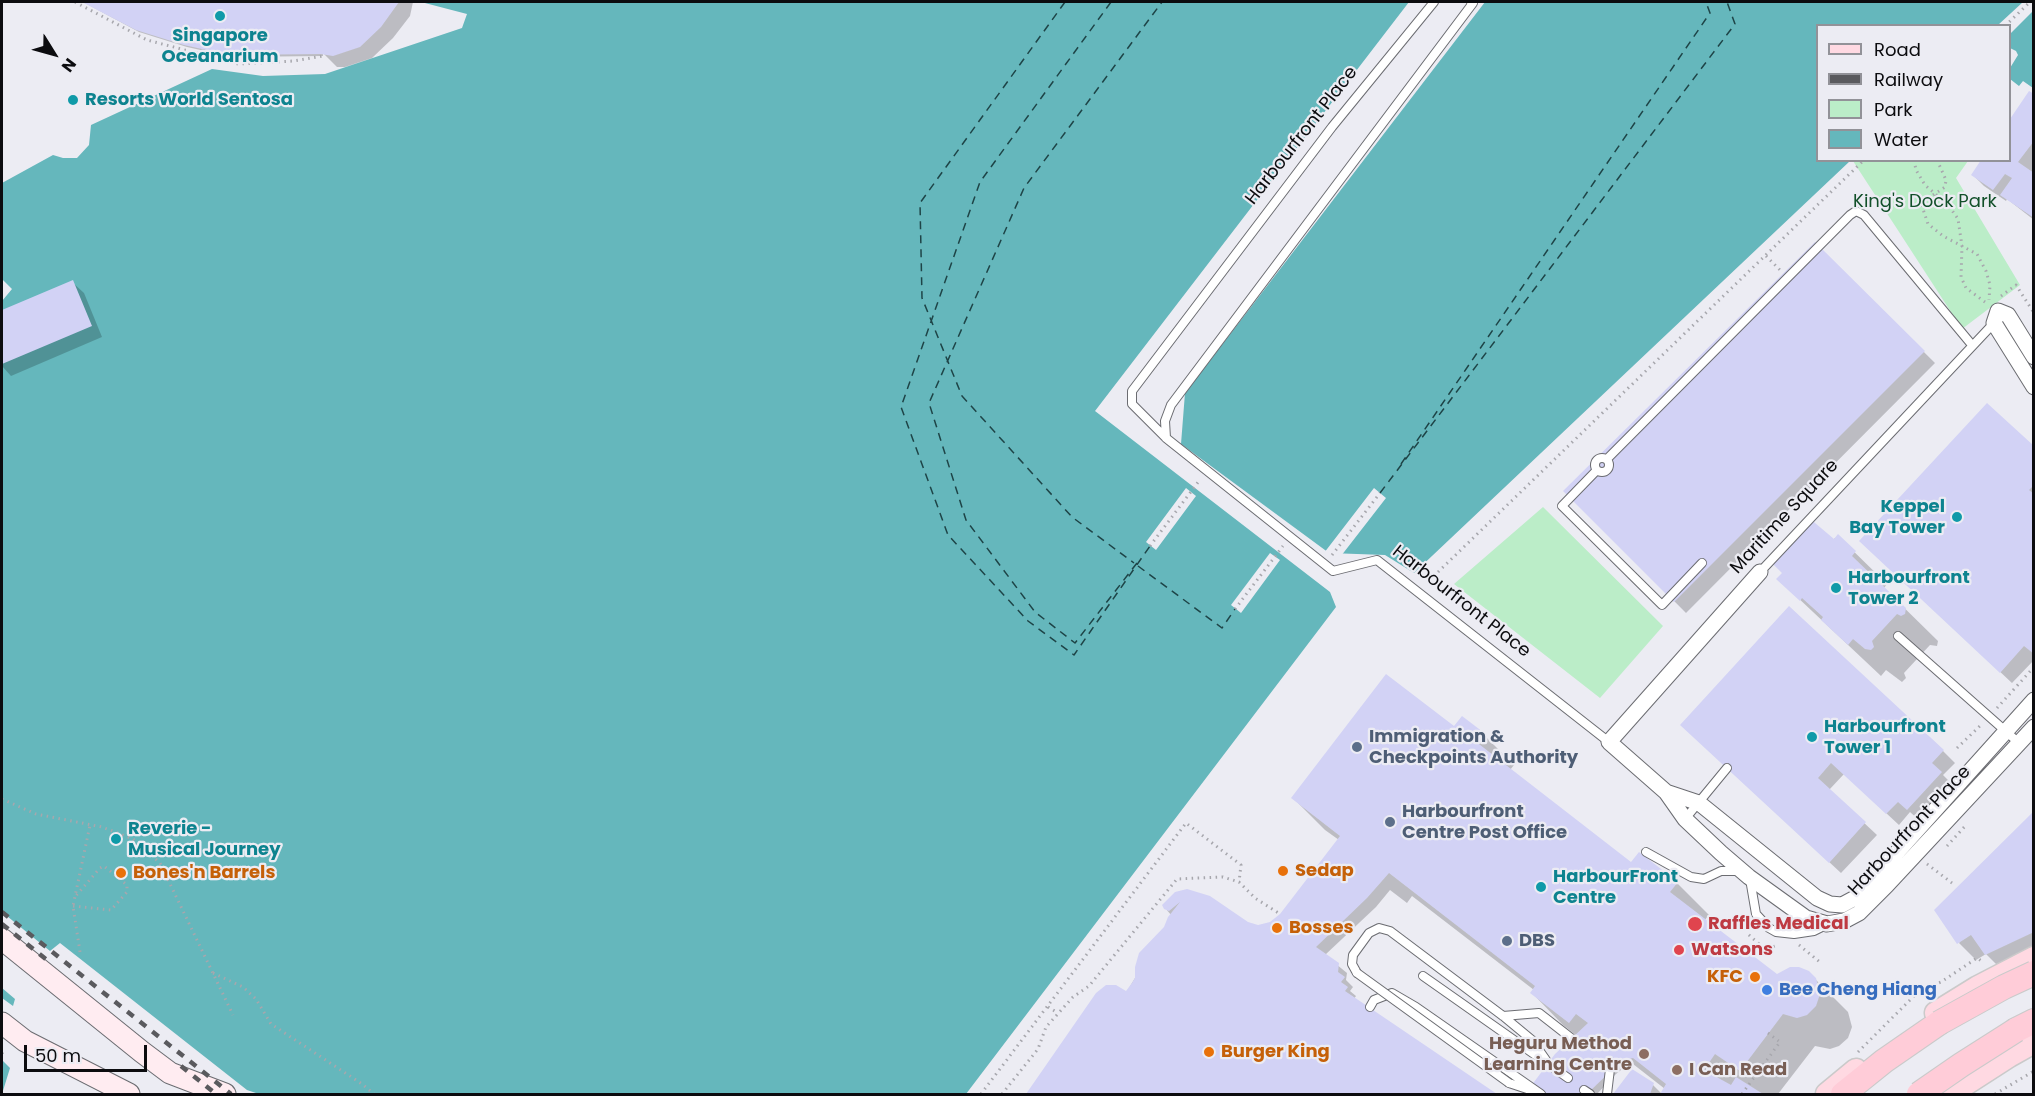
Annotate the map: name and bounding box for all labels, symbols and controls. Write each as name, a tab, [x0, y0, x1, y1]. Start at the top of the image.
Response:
marker: Singapore Oceanarium	[213, 9, 227, 23]
north arrow	[24, 24, 84, 84]
legend	[1816, 24, 2011, 162]
place label: Singapore Oceanarium	[162, 25, 278, 68]
text: Road	[1874, 37, 1921, 62]
text: N	[56, 53, 82, 77]
street label: Harbourfront Place	[1241, 63, 1363, 209]
text: Railway	[1874, 67, 1943, 92]
place label: Resorts World Sentosa	[85, 89, 293, 111]
marker: Resorts World Sentosa	[66, 93, 80, 107]
text: Park	[1874, 97, 1913, 122]
text: Water	[1874, 127, 1928, 152]
park label: King's Dock Park	[1853, 191, 1997, 213]
street label: Maritime Square	[1726, 455, 1844, 579]
place label: Keppel Bay Tower	[1849, 496, 1945, 538]
marker: Keppel Bay Tower	[1950, 510, 1964, 524]
street label: Harbourfront Place	[1388, 541, 1534, 663]
place label: Harbourfront Tower 2	[1848, 567, 1970, 610]
marker: Harbourfront Tower 2	[1829, 581, 1843, 595]
place label: Harbourfront Tower 1	[1824, 716, 1946, 758]
place label: Immigration & Checkpoints Authority	[1369, 726, 1578, 768]
marker: Harbourfront Tower 1	[1805, 730, 1819, 744]
marker: Immigration & Checkpoints Authority	[1350, 740, 1364, 754]
street label: Harbourfront Place	[1844, 762, 1976, 900]
place label: Harbourfront Centre Post Office	[1402, 801, 1567, 844]
marker: Harbourfront Centre Post Office	[1383, 815, 1397, 829]
place label: Reverie - Musical Journey	[128, 818, 281, 860]
marker: Reverie - Musical Journey	[109, 832, 123, 846]
place label: Sedap	[1295, 860, 1354, 882]
place label: Bones'n Barrels	[133, 862, 275, 884]
marker: Sedap	[1276, 864, 1290, 878]
marker: Bones'n Barrels	[114, 866, 128, 880]
place label: HarbourFront Centre	[1553, 866, 1678, 908]
marker: HarbourFront Centre	[1534, 880, 1548, 894]
place label: Raffles Medical	[1708, 913, 1849, 935]
marker: Raffles Medical	[1686, 915, 1704, 933]
place label: Bosses	[1289, 917, 1354, 939]
marker: Bosses	[1270, 921, 1284, 935]
place label: DBS	[1519, 930, 1555, 952]
marker: DBS	[1500, 934, 1514, 948]
place label: Watsons	[1691, 939, 1773, 961]
marker: Watsons	[1672, 943, 1686, 957]
place label: KFC	[1707, 966, 1743, 988]
marker: KFC	[1748, 970, 1762, 984]
place label: Bee Cheng Hiang	[1779, 979, 1937, 1001]
marker: Bee Cheng Hiang	[1760, 983, 1774, 997]
scale bar	[27, 1033, 150, 1071]
place label: Heguru Method Learning Centre	[1484, 1033, 1632, 1076]
place label: Burger King	[1221, 1041, 1330, 1063]
text: 50 m	[35, 1043, 81, 1068]
marker: Burger King	[1202, 1045, 1216, 1059]
marker: Heguru Method Learning Centre	[1637, 1047, 1651, 1061]
place label: I Can Read	[1689, 1059, 1787, 1081]
marker: I Can Read	[1670, 1063, 1684, 1077]

